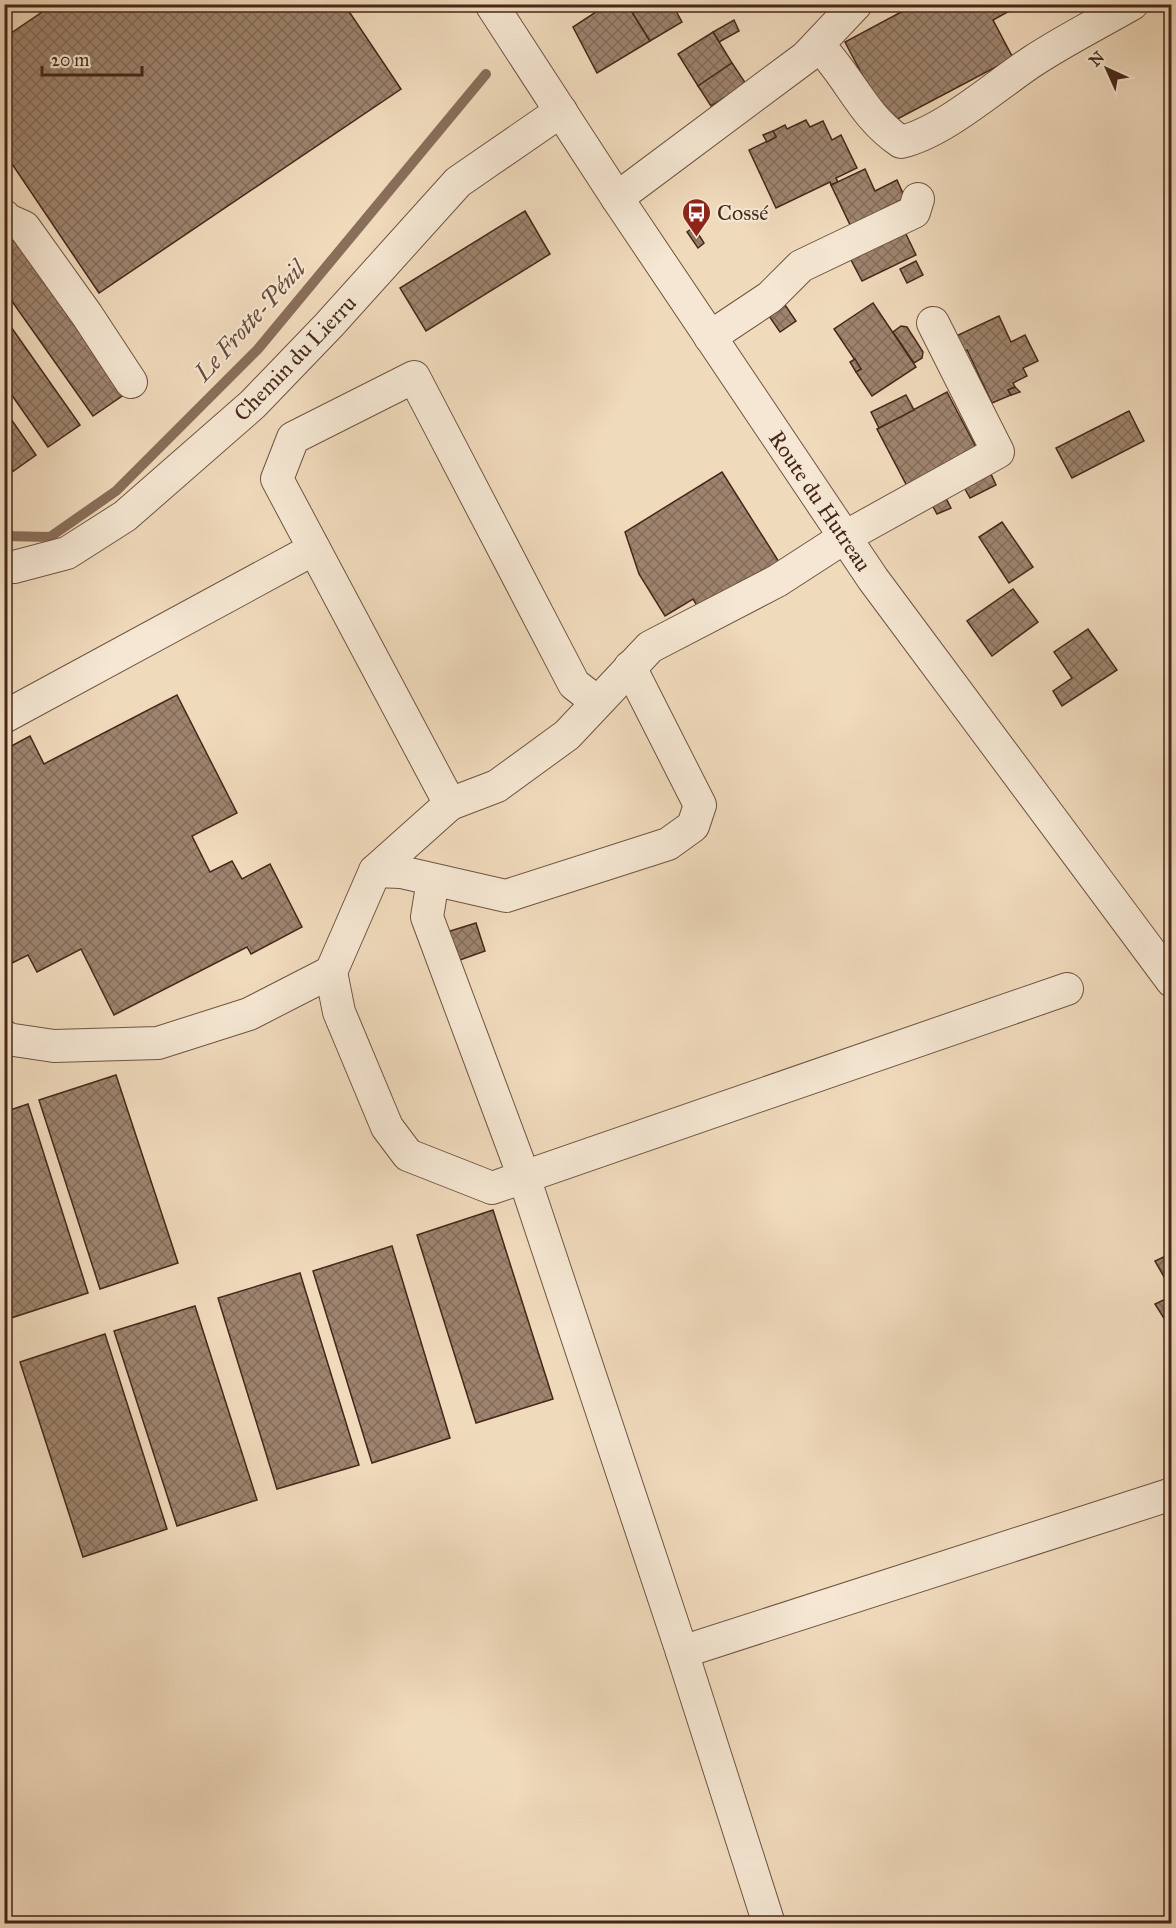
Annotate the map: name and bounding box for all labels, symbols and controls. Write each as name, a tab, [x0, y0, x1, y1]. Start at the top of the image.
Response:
scale bar	[42, 39, 142, 77]
north arrow	[1077, 39, 1137, 99]
text: N	[1085, 47, 1109, 70]
text: 20 m	[51, 49, 89, 71]
bus stop icon: Cossé	[680, 196, 712, 238]
place label: Cossé	[717, 199, 769, 226]
water label: Le Frotte-Pénil	[187, 253, 314, 388]
street label: Chemin du Lierru	[228, 289, 362, 427]
street label: Route du Hutreau	[763, 425, 877, 577]

